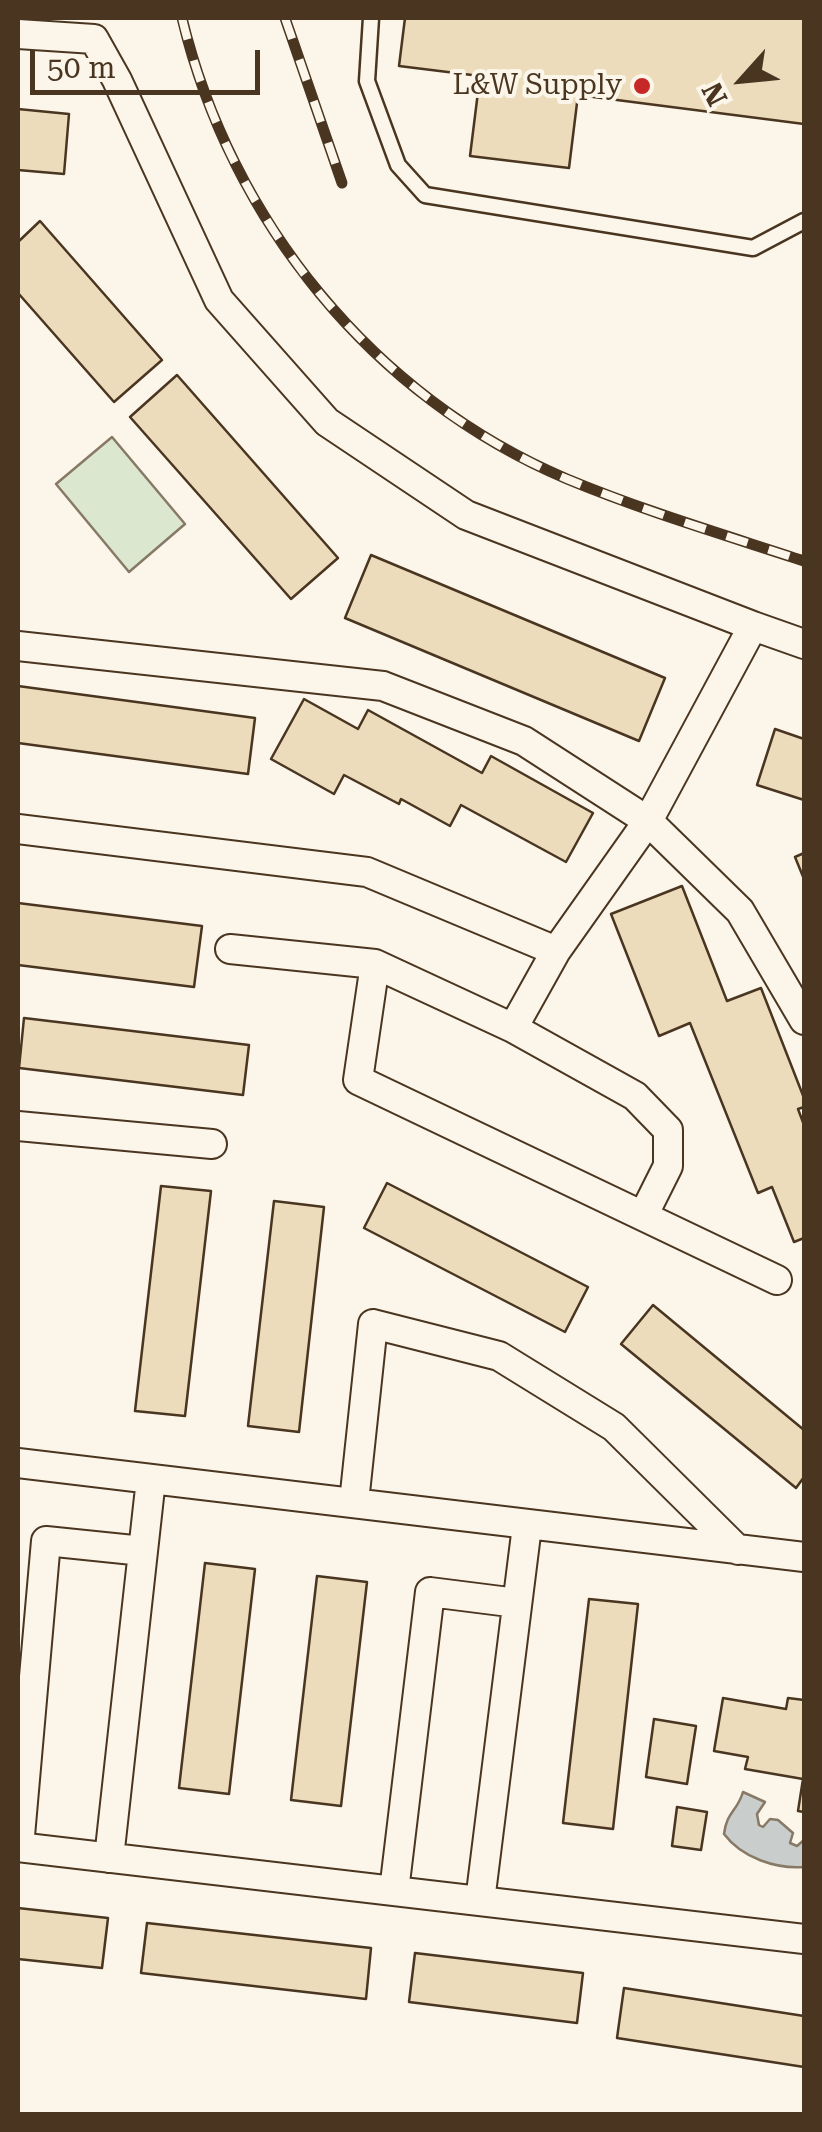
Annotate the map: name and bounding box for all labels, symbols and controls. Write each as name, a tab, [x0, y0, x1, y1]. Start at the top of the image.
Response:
scale bar	[35, 30, 265, 92]
north arrow	[692, 30, 792, 130]
text: 50 m	[47, 50, 116, 85]
place label: L&W Supply	[453, 69, 622, 103]
marker: L&W Supply	[631, 75, 653, 97]
text: N	[695, 77, 734, 111]

